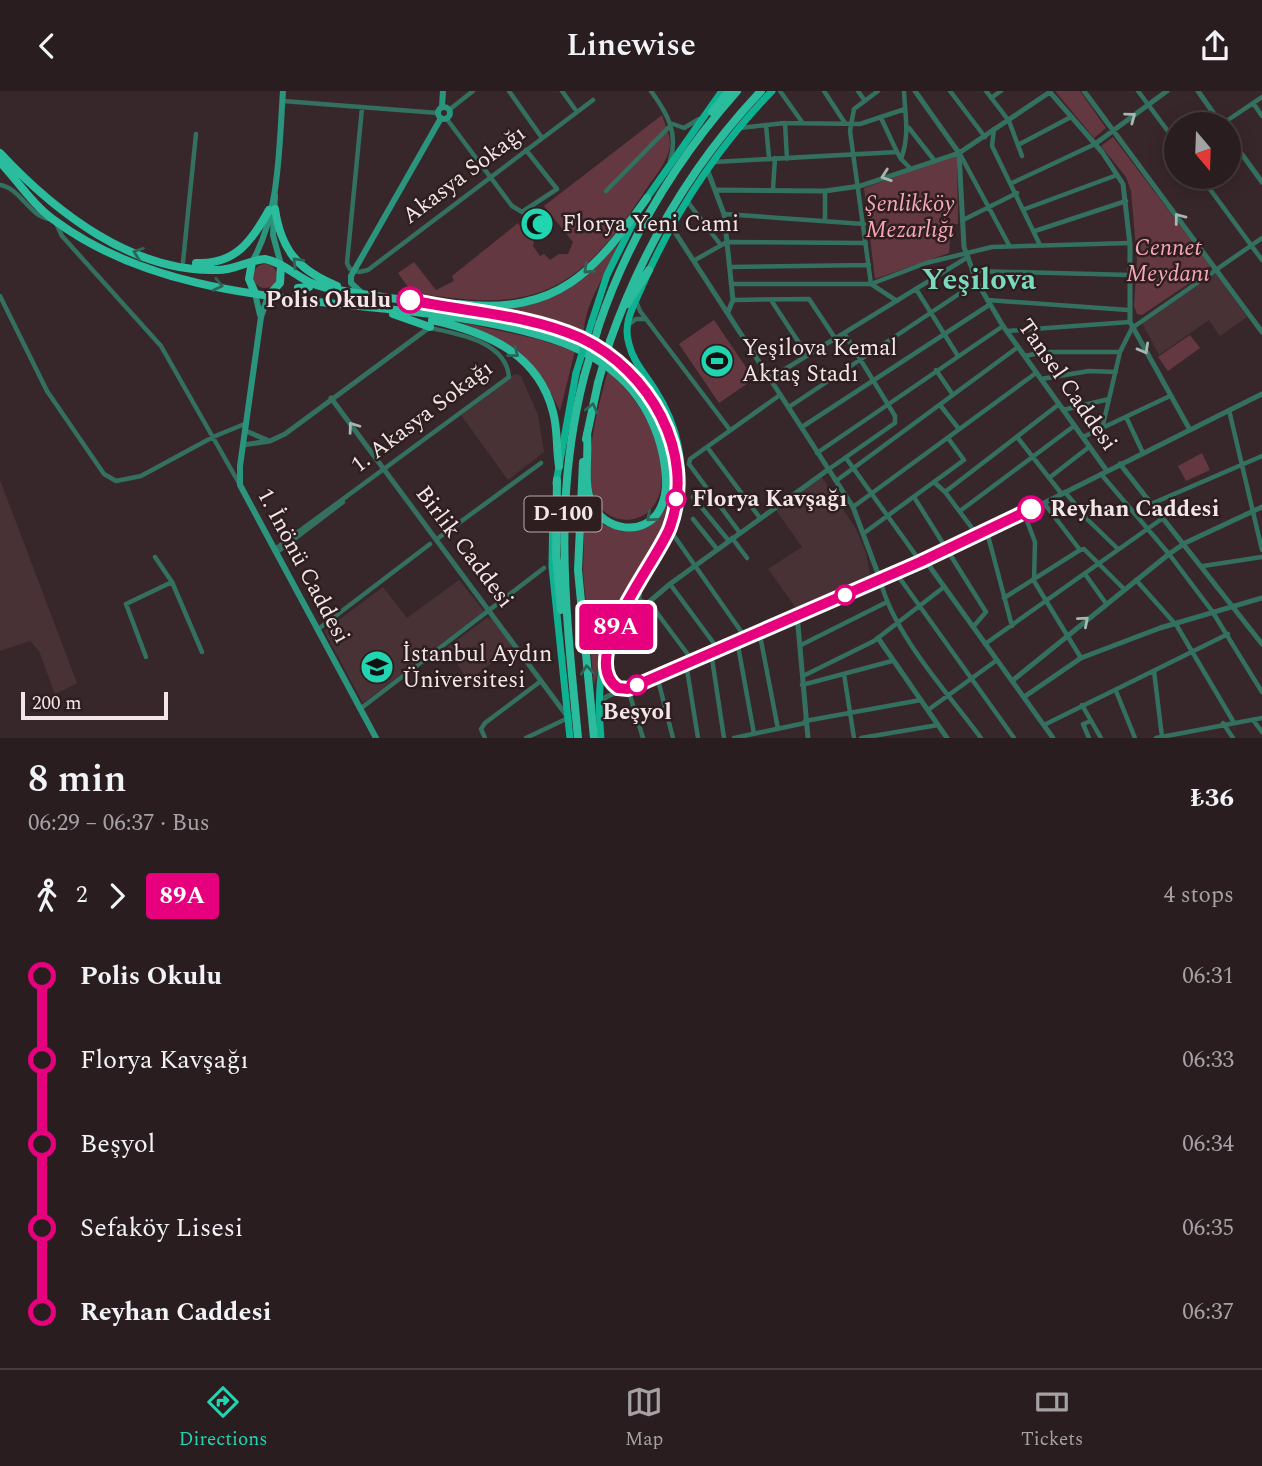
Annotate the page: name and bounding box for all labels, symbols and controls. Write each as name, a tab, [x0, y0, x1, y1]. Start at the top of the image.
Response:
text: Linewise	[566, 21, 696, 70]
icon: back	[28, 27, 66, 65]
icon: share	[1196, 27, 1234, 65]
north arrow	[1164, 112, 1241, 189]
map controls	[1164, 112, 1241, 189]
one-way arrow	[1123, 113, 1136, 126]
street label: Akasya Sokağı	[395, 117, 533, 233]
one-way arrow	[880, 168, 892, 182]
park label: Şenlikköy Mezarlığı	[865, 187, 955, 248]
mosque icon: Florya Yeni Cami	[518, 205, 556, 243]
place label: Florya Yeni Cami	[562, 207, 739, 242]
one-way arrow	[1174, 213, 1187, 225]
park label: Cennet Meydanı	[1126, 231, 1210, 292]
one-way arrow	[133, 248, 145, 262]
district label: Yeşilova	[922, 257, 1037, 303]
one-way arrow	[293, 258, 306, 271]
one-way arrow	[583, 261, 596, 274]
one-way arrow	[212, 277, 224, 292]
place label: Polis Okulu	[265, 283, 391, 318]
marker: Polis Okulu	[397, 287, 423, 313]
street label: Tansel Caddesi	[1008, 312, 1126, 458]
place label: Yeşilova Kemal Aktaş Stadı	[742, 331, 897, 392]
sports icon: Yeşilova Kemal Aktaş Stadı	[698, 342, 736, 380]
one-way arrow	[1136, 342, 1149, 355]
one-way arrow	[506, 344, 519, 357]
street label: 1. Akasya Sokağı	[344, 352, 500, 482]
one-way arrow	[584, 402, 599, 414]
one-way arrow	[349, 422, 361, 435]
street label: Birlik Caddesi	[406, 478, 522, 616]
street label: 1. İnönü Caddesi	[247, 482, 359, 650]
place label: Florya Kavşağı	[692, 482, 847, 517]
marker: Florya Kavşağı	[666, 489, 686, 509]
place label: Reyhan Caddesi	[1050, 492, 1219, 527]
marker: Reyhan Caddesi	[1018, 496, 1044, 522]
road number: D-100	[524, 497, 602, 531]
one-way arrow	[646, 509, 659, 521]
unlabelled marker	[835, 585, 855, 605]
line badge: 89A	[576, 604, 656, 650]
text: 89A	[593, 609, 639, 645]
one-way arrow	[1075, 617, 1088, 629]
place label: İstanbul Aydın Üniversitesi	[402, 637, 552, 698]
school or university icon: İstanbul Aydın Üniversitesi	[358, 648, 396, 686]
one-way arrow	[579, 664, 594, 676]
marker: Beşyol	[627, 675, 647, 695]
scale bar	[21, 689, 168, 721]
text: 200 m	[32, 689, 82, 718]
place label: Beşyol	[602, 695, 672, 730]
text: 8 min	[28, 751, 127, 809]
text: ₺36	[1190, 778, 1234, 818]
text: 06:29 – 06:37 · Bus	[28, 806, 210, 841]
icon: walk	[28, 877, 66, 915]
icon: forward	[98, 877, 136, 915]
text: 2	[76, 878, 88, 913]
text: 89A	[160, 878, 205, 914]
text: 4 stops	[1164, 878, 1234, 913]
text: Polis Okulu	[80, 956, 222, 996]
text: 06:31	[1182, 959, 1234, 994]
text: Florya Kavşağı	[80, 1040, 249, 1080]
text: 06:33	[1182, 1043, 1234, 1078]
text: Beşyol	[80, 1124, 155, 1164]
text: 06:34	[1182, 1127, 1234, 1162]
text: Sefaköy Lisesi	[80, 1208, 243, 1248]
text: 06:35	[1182, 1211, 1234, 1246]
text: Reyhan Caddesi	[80, 1292, 271, 1332]
text: 06:37	[1182, 1295, 1234, 1330]
tab: Directions	[179, 1383, 268, 1454]
tab: Map	[625, 1383, 663, 1454]
tab: Tickets	[1021, 1383, 1083, 1454]

